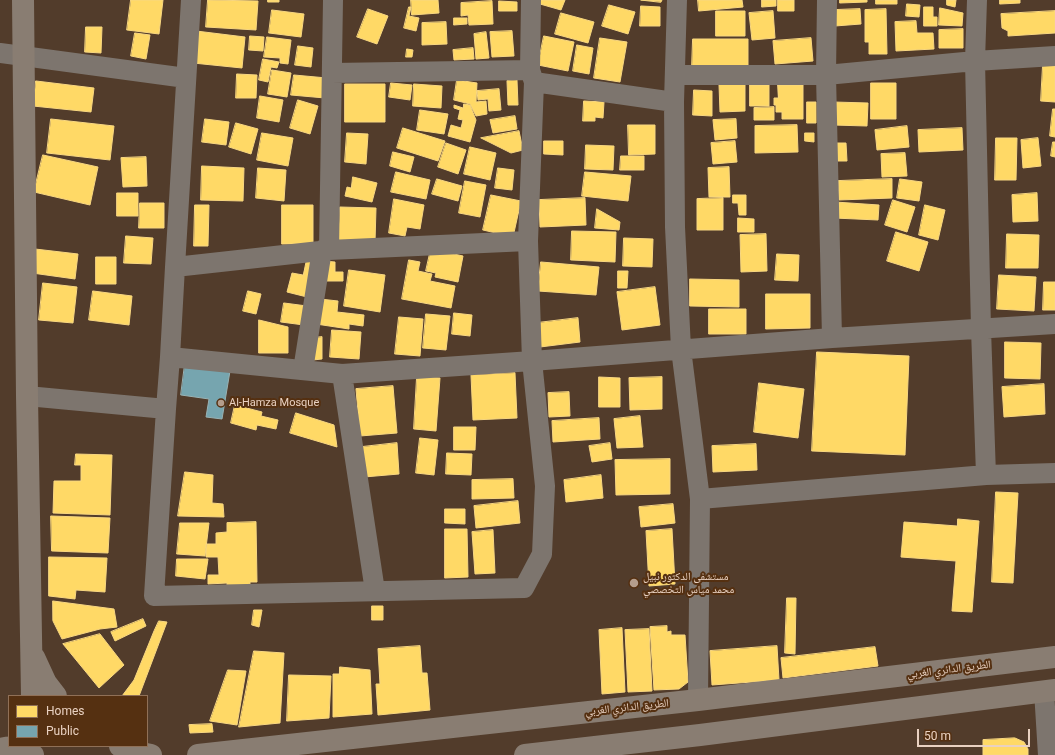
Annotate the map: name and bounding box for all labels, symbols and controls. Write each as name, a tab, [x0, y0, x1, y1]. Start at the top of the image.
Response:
place label: Al-Hamza Mosque	[229, 396, 319, 410]
marker: Al-Hamza Mosque	[216, 398, 226, 408]
place label: مستشفى الدكتور نبيل محمد مياس التخصصي	[643, 570, 734, 596]
marker: مستشفى الدكتور نبيل محمد مياس التخصصي	[628, 577, 640, 589]
street label: الطريق الدائري الغربي	[906, 658, 992, 682]
legend	[8, 695, 148, 747]
street label: الطريق الدائري الغربي	[584, 697, 670, 719]
text: Homes	[46, 704, 84, 718]
scale bar	[919, 721, 1032, 747]
text: Public	[46, 724, 79, 738]
text: 50 m	[924, 729, 951, 743]

